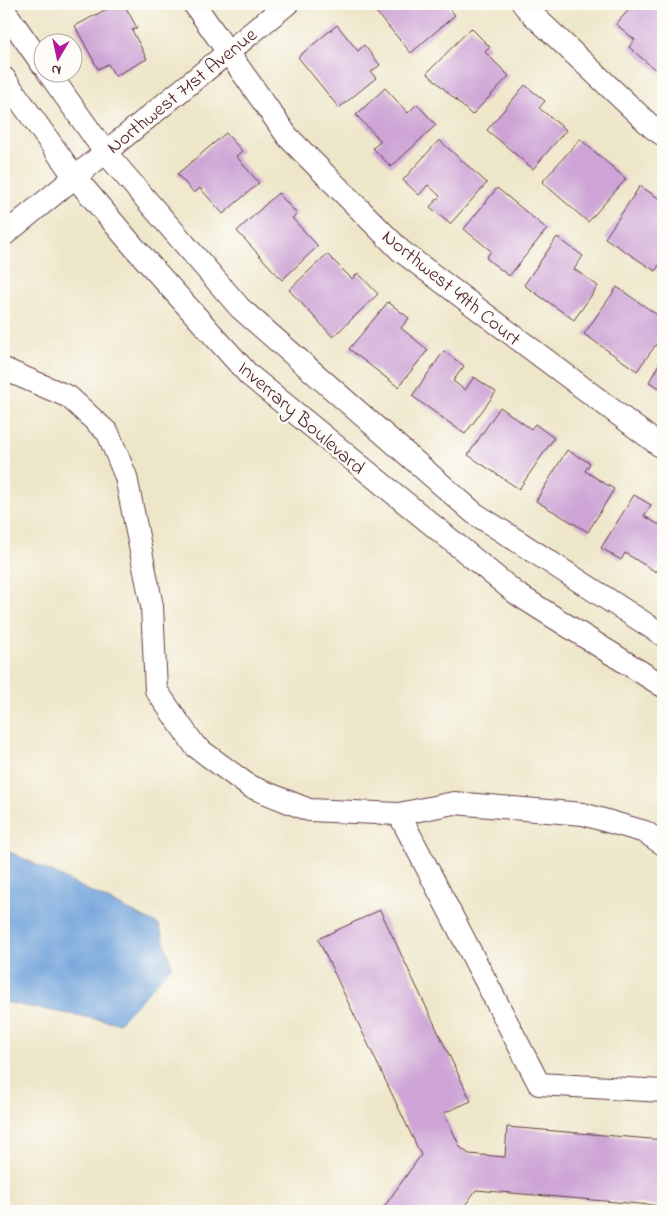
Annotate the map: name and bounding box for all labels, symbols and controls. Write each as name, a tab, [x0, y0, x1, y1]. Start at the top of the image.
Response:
street label: Northwest 71st Avenue	[101, 22, 264, 162]
north arrow	[32, 32, 82, 82]
text: N	[50, 58, 63, 80]
street label: Northwest 49th Court	[375, 224, 526, 354]
street label: Inverrary Boulevard	[230, 355, 371, 483]

